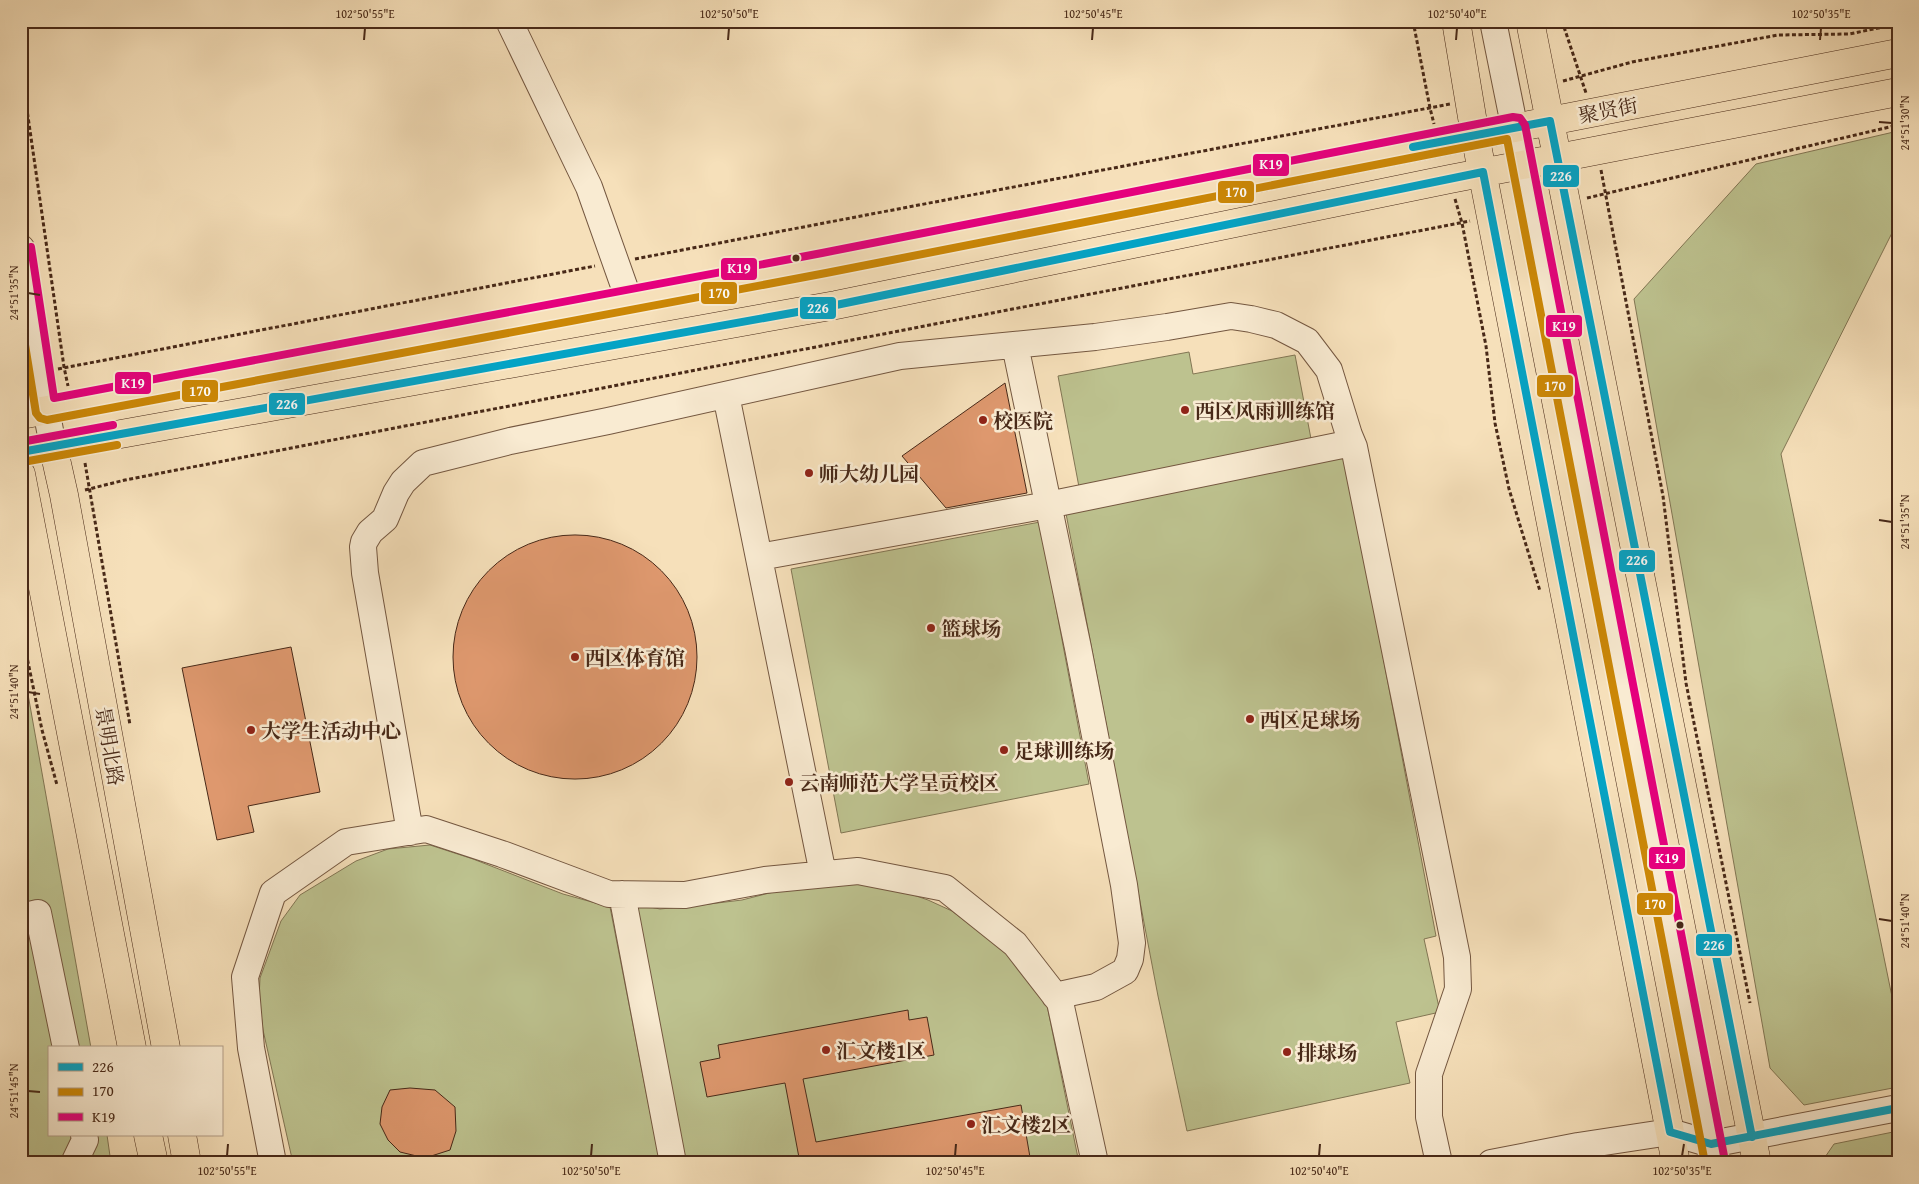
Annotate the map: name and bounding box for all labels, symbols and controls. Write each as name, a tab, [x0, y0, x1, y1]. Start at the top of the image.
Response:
text: 102°50'55"E	[335, 5, 395, 22]
text: 102°50'50"E	[699, 5, 759, 22]
text: 102°50'45"E	[1063, 5, 1123, 22]
text: 102°50'40"E	[1427, 5, 1487, 22]
text: 102°50'35"E	[1791, 5, 1851, 22]
street label: 聚贤街	[1576, 90, 1640, 130]
text: 24°51'30"N	[1896, 95, 1913, 151]
line badge: K19	[1252, 153, 1290, 177]
text: K19	[1259, 154, 1283, 174]
line badge: 226	[1542, 164, 1580, 188]
text: 226	[1550, 166, 1572, 186]
line badge: 170	[1217, 180, 1255, 204]
text: 170	[1225, 182, 1247, 202]
unlabelled marker	[791, 253, 801, 263]
line badge: K19	[720, 257, 758, 281]
text: K19	[727, 258, 751, 278]
text: 24°51'35"N	[5, 265, 22, 321]
line badge: 170	[700, 281, 738, 305]
text: 170	[708, 283, 730, 303]
line badge: 226	[799, 296, 837, 320]
text: 226	[807, 298, 829, 318]
line badge: K19	[1545, 314, 1583, 338]
text: K19	[1552, 316, 1576, 336]
line badge: K19	[114, 371, 152, 395]
text: K19	[121, 373, 145, 393]
line badge: 170	[1536, 374, 1574, 398]
text: 170	[1544, 376, 1566, 396]
line badge: 170	[181, 379, 219, 403]
text: 170	[189, 381, 211, 401]
line badge: 226	[268, 392, 306, 416]
text: 226	[276, 394, 298, 414]
place label: 西区风雨训练馆	[1195, 396, 1335, 425]
marker: 西区风雨训练馆	[1179, 404, 1191, 416]
place label: 校医院	[993, 406, 1053, 435]
marker: 校医院	[977, 414, 989, 426]
place label: 师大幼儿园	[819, 459, 919, 488]
marker: 师大幼儿园	[803, 467, 815, 479]
text: 24°51'35"N	[1896, 494, 1913, 550]
line badge: 226	[1618, 549, 1656, 573]
text: 226	[1626, 550, 1648, 570]
place label: 篮球场	[941, 614, 1001, 643]
marker: 篮球场	[925, 622, 937, 634]
place label: 西区体育馆	[585, 643, 685, 672]
marker: 西区体育馆	[569, 651, 581, 663]
text: 24°51'40"N	[5, 664, 22, 720]
street label: 景明北路	[89, 704, 131, 788]
place label: 西区足球场	[1260, 705, 1360, 734]
marker: 西区足球场	[1244, 713, 1256, 725]
place label: 大学生活动中心	[261, 716, 401, 745]
marker: 大学生活动中心	[245, 724, 257, 736]
place label: 足球训练场	[1014, 736, 1114, 765]
marker: 足球训练场	[998, 744, 1010, 756]
place label: 云南师范大学呈贡校区	[799, 768, 999, 797]
marker: 云南师范大学呈贡校区	[783, 776, 795, 788]
line badge: K19	[1648, 846, 1686, 870]
text: K19	[1655, 848, 1679, 868]
line badge: 170	[1636, 892, 1674, 916]
text: 24°51'40"N	[1896, 893, 1913, 949]
text: 170	[1644, 894, 1666, 914]
unlabelled marker	[1675, 920, 1685, 930]
line badge: 226	[1695, 933, 1733, 957]
text: 226	[1703, 935, 1725, 955]
place label: 汇文楼1区	[836, 1036, 926, 1065]
place label: 排球场	[1297, 1038, 1357, 1067]
marker: 汇文楼1区	[820, 1044, 832, 1056]
legend	[48, 1046, 222, 1136]
marker: 排球场	[1281, 1046, 1293, 1058]
text: 226	[92, 1056, 114, 1077]
text: 24°51'45"N	[5, 1063, 22, 1119]
text: 170	[92, 1080, 114, 1101]
text: K19	[92, 1106, 115, 1127]
place label: 汇文楼2区	[981, 1110, 1071, 1139]
marker: 汇文楼2区	[965, 1118, 977, 1130]
text: 102°50'55"E	[197, 1162, 257, 1179]
text: 102°50'50"E	[561, 1162, 621, 1179]
text: 102°50'45"E	[925, 1162, 985, 1179]
text: 102°50'40"E	[1289, 1162, 1349, 1179]
text: 102°50'35"E	[1652, 1162, 1712, 1179]

